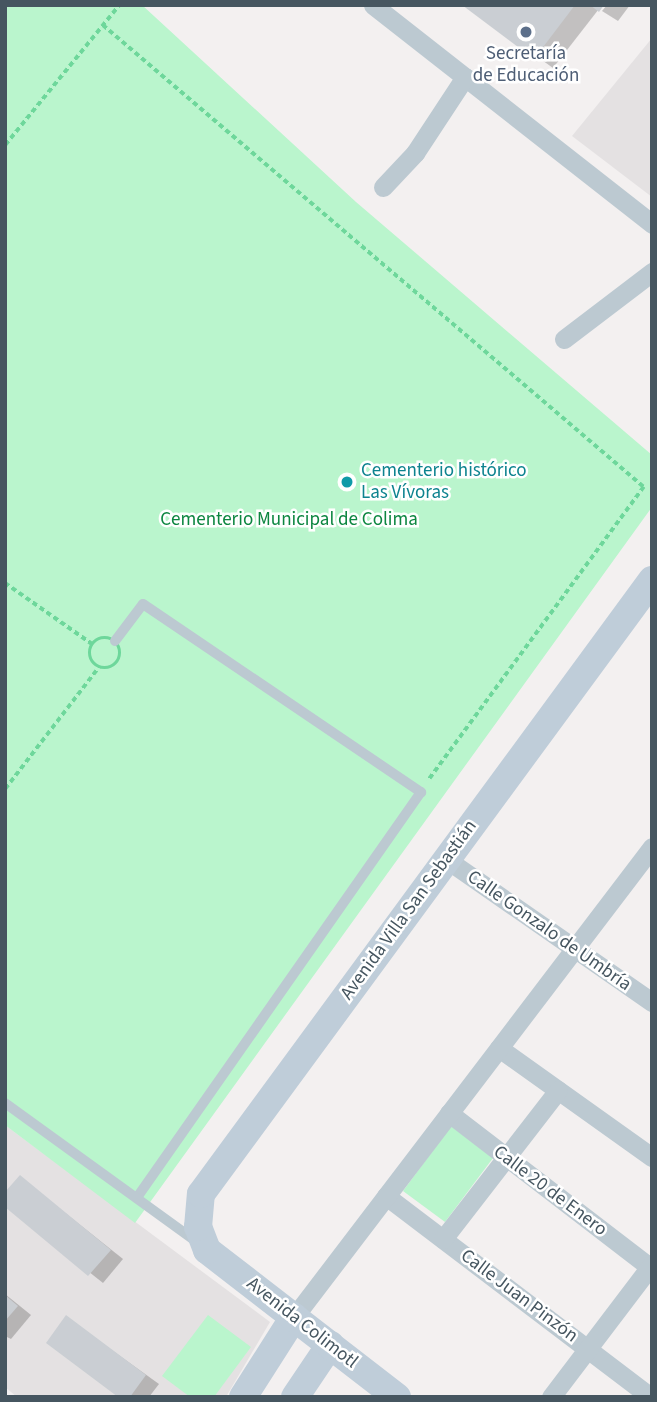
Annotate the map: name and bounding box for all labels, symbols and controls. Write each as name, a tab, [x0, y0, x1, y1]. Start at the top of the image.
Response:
marker: Secretaría de Educación	[518, 24, 534, 40]
place label: Secretaría de Educación	[473, 43, 579, 87]
place label: Cementerio histórico Las Vívoras	[361, 460, 527, 504]
marker: Cementerio histórico Las Vívoras	[339, 474, 355, 490]
park label: Cementerio Municipal de Colima	[160, 509, 418, 531]
street label: Avenida Villa San Sebastián	[336, 816, 482, 1004]
street label: Calle Gonzalo de Umbría	[463, 866, 635, 996]
street label: Calle 20 de Enero	[489, 1141, 611, 1241]
street label: Calle Juan Pinzón	[456, 1244, 582, 1348]
street label: Avenida Colimotl	[242, 1272, 362, 1374]

